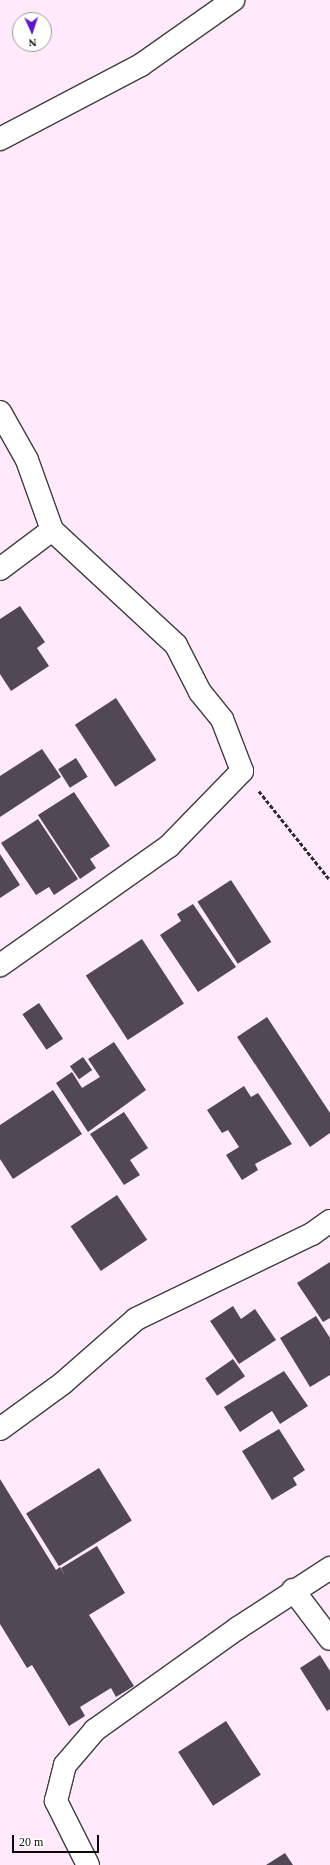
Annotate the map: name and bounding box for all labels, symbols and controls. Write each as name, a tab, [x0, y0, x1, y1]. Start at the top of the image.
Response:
north arrow	[12, 12, 52, 52]
text: N	[28, 37, 37, 49]
scale bar	[14, 1827, 101, 1853]
text: 20 m	[19, 1835, 43, 1849]

